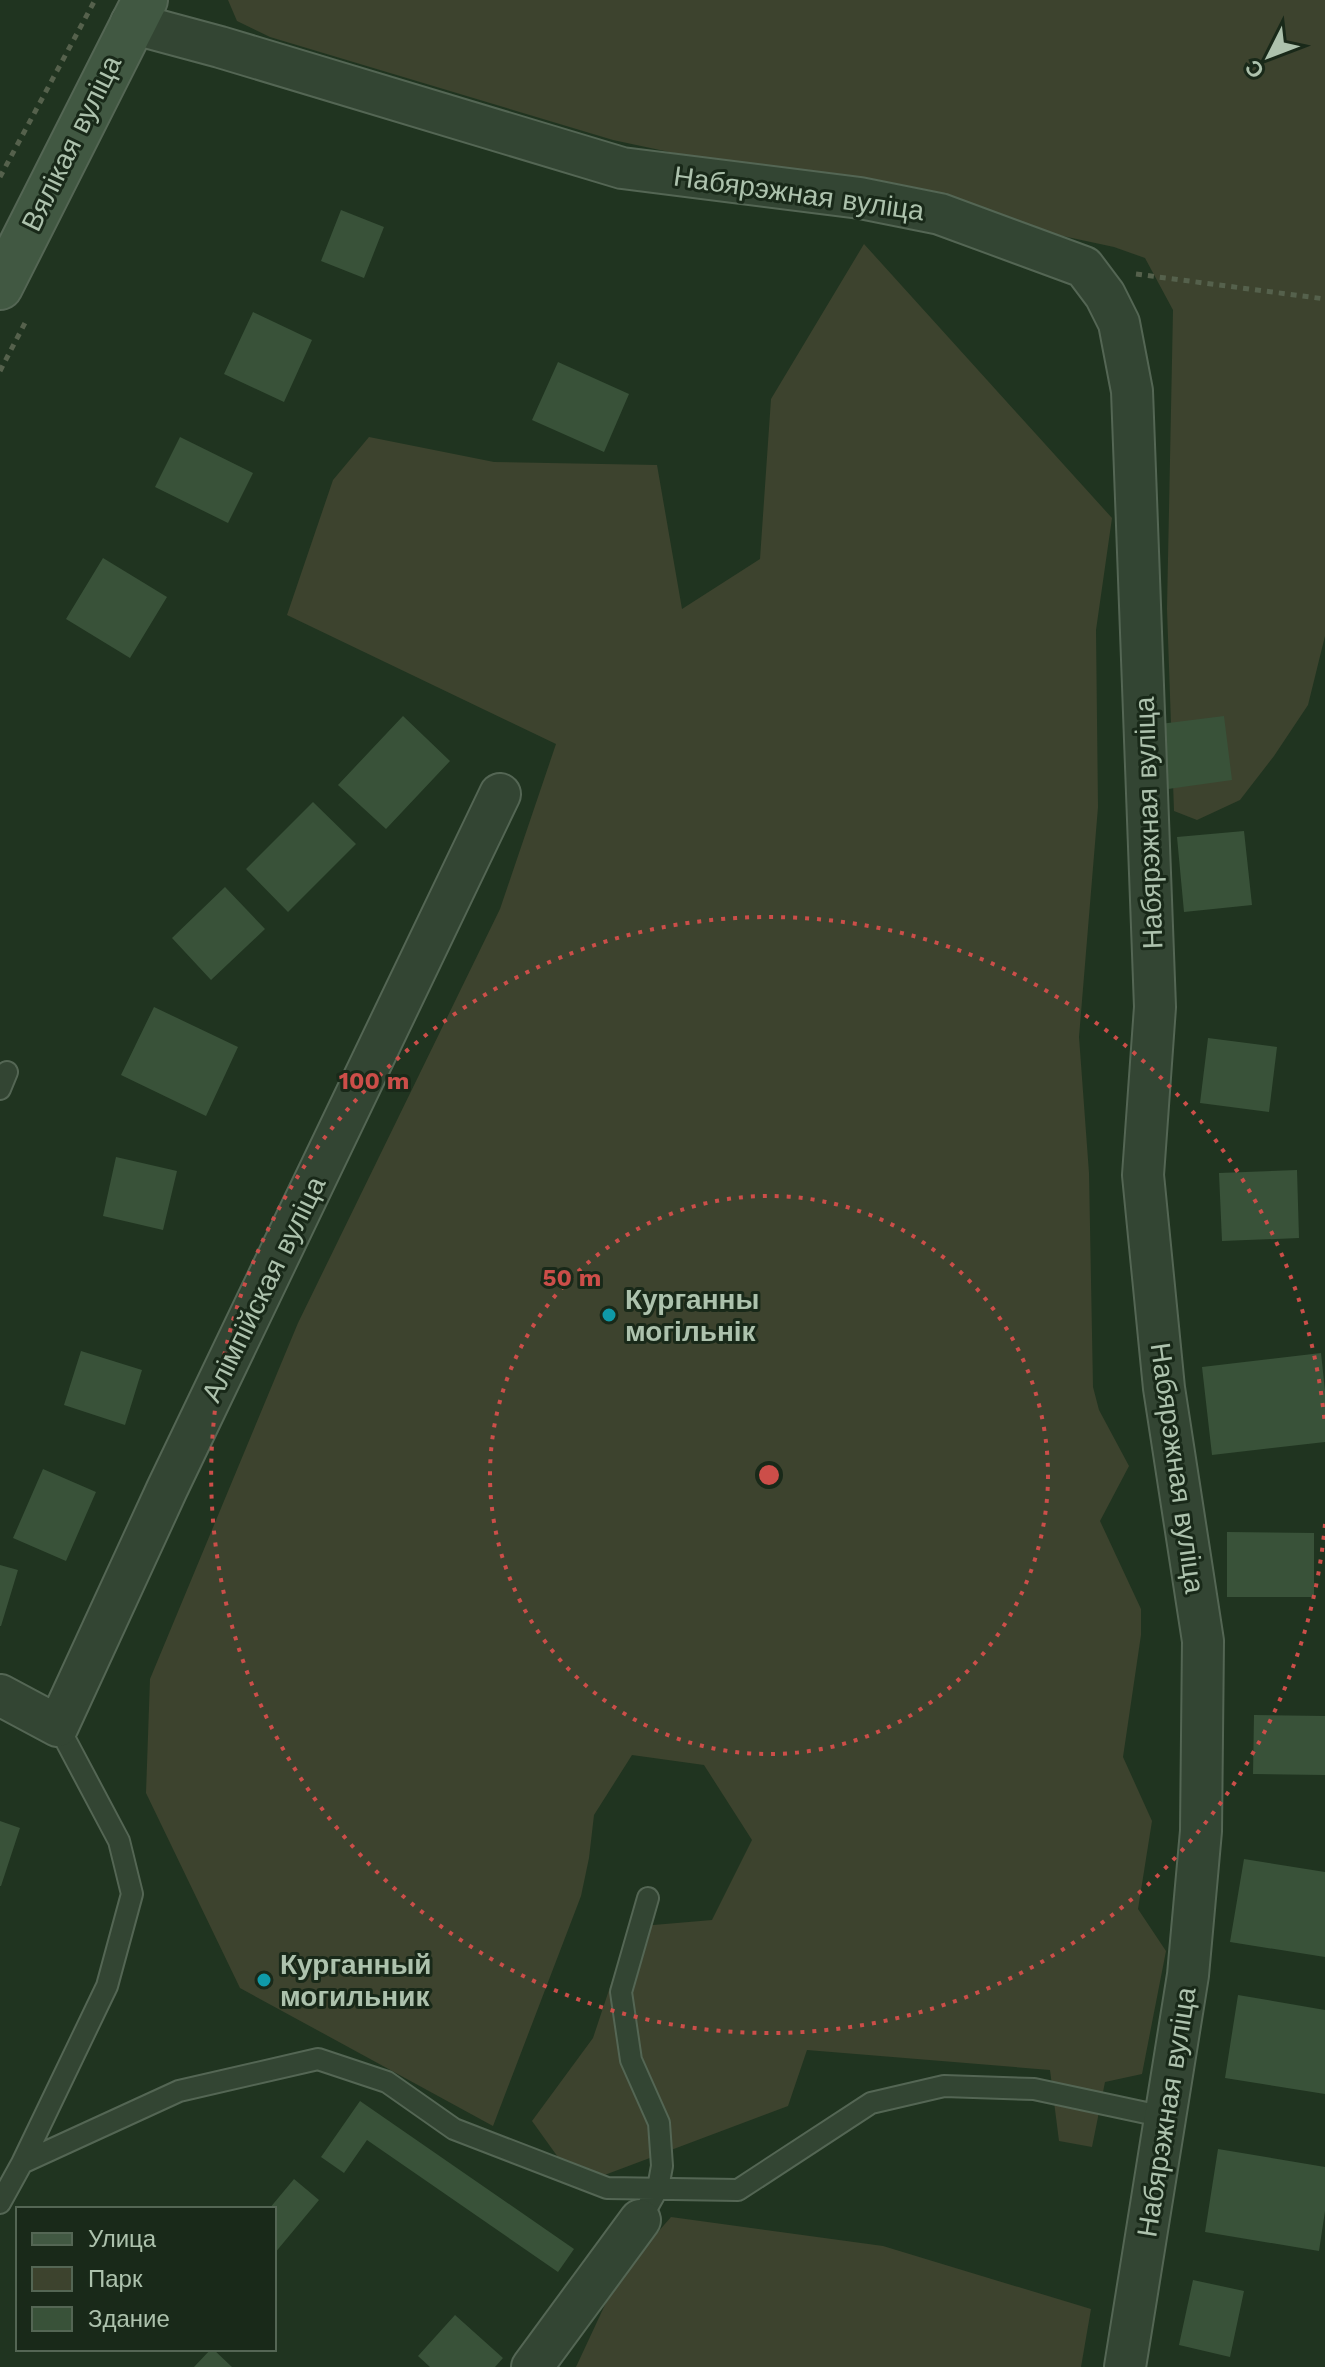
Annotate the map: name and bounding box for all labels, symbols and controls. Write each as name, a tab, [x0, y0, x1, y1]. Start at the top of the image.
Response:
north arrow	[1229, 16, 1309, 96]
street label: Вялікая вуліца	[15, 50, 128, 236]
text: С	[1240, 55, 1269, 83]
street label: Набярэжная вуліца	[672, 160, 927, 227]
street label: Набярэжная вуліца	[1128, 696, 1169, 950]
text: 100 m	[339, 1067, 409, 1095]
street label: Алімпійская вуліца	[195, 1171, 332, 1407]
text: 50 m	[543, 1264, 601, 1292]
place label: Курганны могільнік	[625, 1283, 759, 1348]
marker: Курганны могільнік	[600, 1306, 618, 1324]
street label: Набярэжная вуліца	[1144, 1341, 1211, 1596]
centre of rings	[755, 1461, 783, 1489]
place label: Курганный могильник	[280, 1948, 432, 2013]
marker: Курганный могильник	[255, 1971, 273, 1989]
street label: Набярэжная вуліца	[1130, 1984, 1203, 2239]
legend	[16, 2207, 276, 2351]
text: Улица	[88, 2225, 157, 2253]
text: Парк	[88, 2265, 143, 2293]
text: Здание	[88, 2305, 170, 2333]

